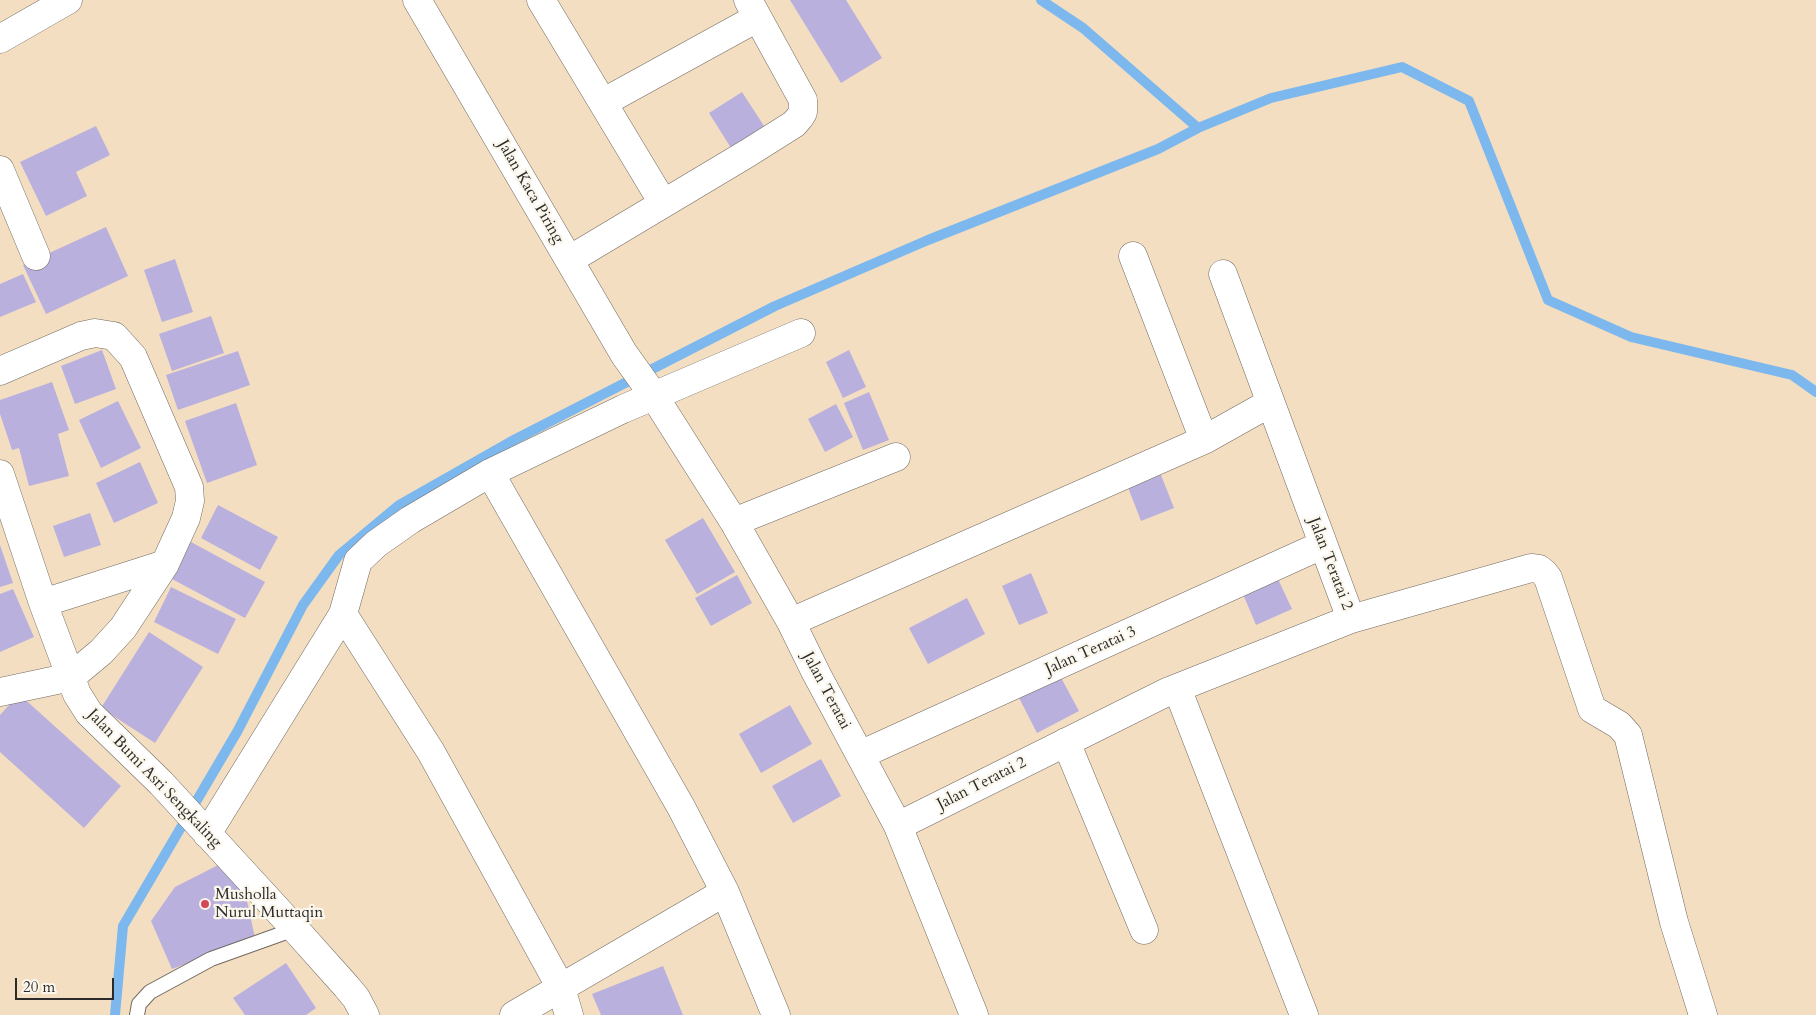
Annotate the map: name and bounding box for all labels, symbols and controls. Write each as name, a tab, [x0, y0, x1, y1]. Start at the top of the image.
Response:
street label: Jalan Kaca Piring	[493, 137, 567, 247]
street label: Jalan Teratai 2	[1304, 515, 1356, 613]
street label: Jalan Teratai 3	[1043, 622, 1139, 680]
street label: Jalan Teratai	[798, 649, 854, 733]
street label: Jalan Bumi Asri Sengkaling	[83, 706, 225, 852]
street label: Jalan Teratai 2	[934, 753, 1030, 815]
place label: Musholla Nurul Muttaqin	[215, 885, 323, 923]
marker: Musholla Nurul Muttaqin	[199, 898, 211, 910]
scale bar	[18, 968, 116, 1000]
text: 20 m	[23, 977, 55, 997]

